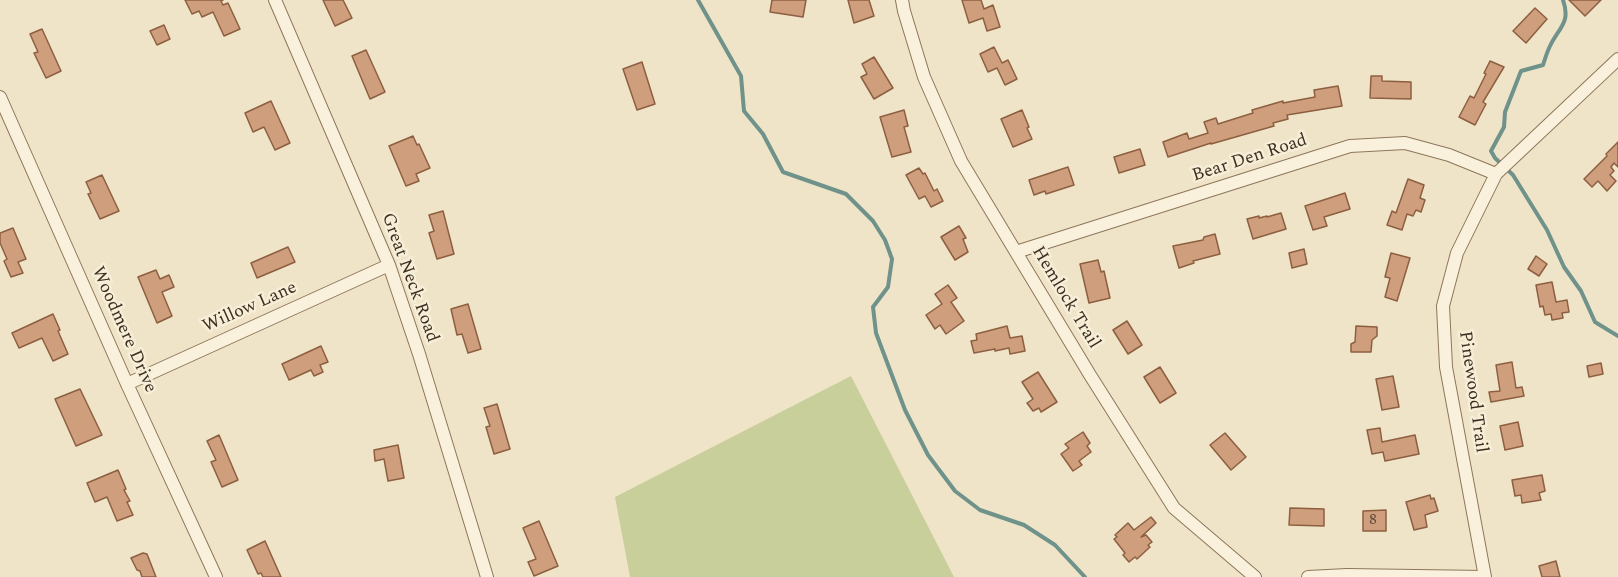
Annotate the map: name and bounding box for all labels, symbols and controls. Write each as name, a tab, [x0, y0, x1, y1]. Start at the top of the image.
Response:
street label: Bear Den Road	[1190, 130, 1310, 188]
street label: Great Neck Road	[376, 210, 442, 346]
street label: Hemlock Trail	[1026, 243, 1104, 353]
street label: Woodmere Drive	[86, 264, 160, 396]
street label: Willow Lane	[200, 278, 300, 338]
street label: Pinewood Trail	[1453, 330, 1491, 454]
house number: 8	[1369, 512, 1377, 530]

